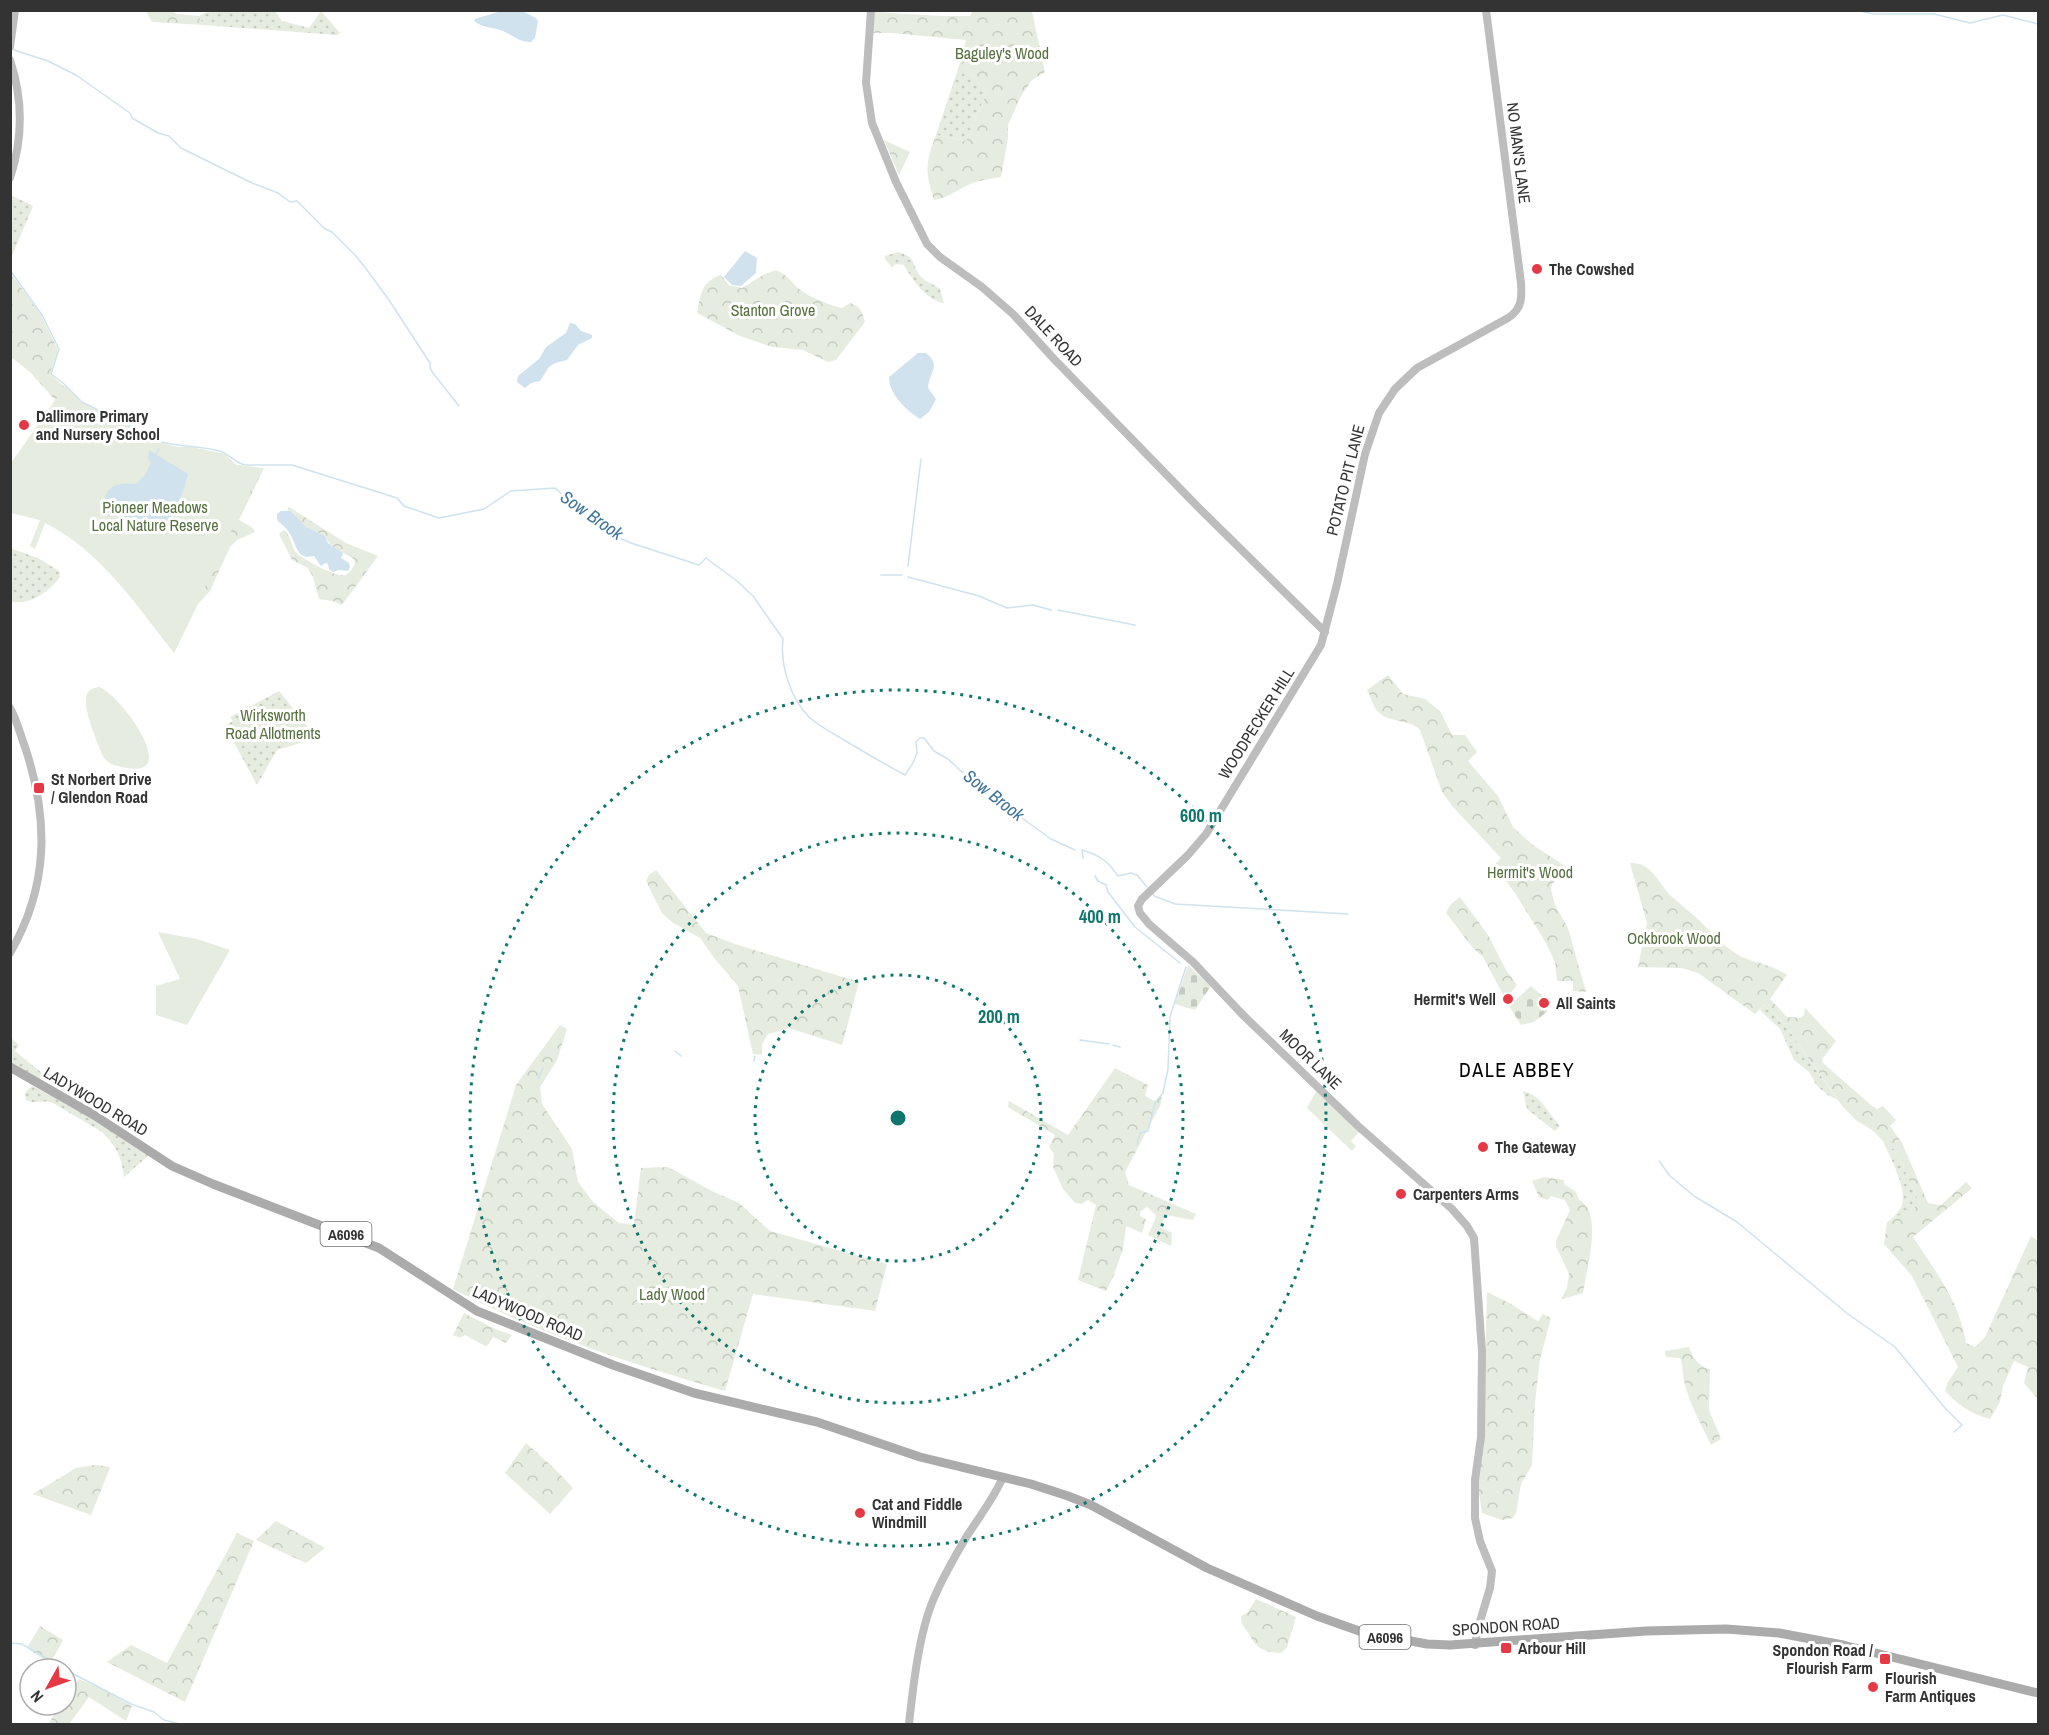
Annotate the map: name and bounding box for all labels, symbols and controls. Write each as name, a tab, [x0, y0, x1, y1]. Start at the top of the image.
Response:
park label: Baguley's Wood	[955, 42, 1049, 64]
street label: NO MAN'S LANE	[1502, 101, 1536, 205]
place label: The Cowshed	[1549, 258, 1634, 280]
marker: The Cowshed	[1530, 262, 1544, 276]
park label: Stanton Grove	[731, 299, 815, 321]
street label: DALE ROAD	[1020, 301, 1088, 371]
place label: Dallimore Primary and Nursery School	[36, 405, 160, 445]
marker: Dallimore Primary and Nursery School	[17, 418, 31, 432]
street label: POTATO PIT LANE	[1321, 422, 1369, 538]
water label: Sow Brook	[556, 484, 629, 546]
park label: Pioneer Meadows Local Nature Reserve	[92, 496, 218, 536]
street label: WOODPECKER HILL	[1213, 662, 1300, 783]
park label: Wirksworth Road Allotments	[225, 704, 321, 744]
water label: Sow Brook	[958, 763, 1030, 827]
place label: St Norbert Drive / Glendon Road	[51, 768, 152, 808]
marker: St Norbert Drive / Glendon Road	[32, 781, 46, 795]
text: 600 m	[1180, 803, 1222, 828]
park label: Hermit's Wood	[1487, 861, 1573, 883]
text: 400 m	[1079, 904, 1121, 929]
park label: Ockbrook Wood	[1627, 927, 1721, 949]
place label: Hermit's Well	[1414, 988, 1496, 1010]
marker: Hermit's Well	[1501, 992, 1515, 1006]
place label: All Saints	[1556, 992, 1616, 1014]
marker: All Saints	[1537, 996, 1551, 1010]
text: 200 m	[978, 1004, 1020, 1029]
street label: MOOR LANE	[1275, 1024, 1347, 1094]
district label: DALE ABBEY	[1459, 1056, 1575, 1083]
street label: LADYWOOD ROAD	[40, 1061, 152, 1141]
centre of rings	[888, 1108, 908, 1128]
place label: The Gateway	[1495, 1136, 1577, 1158]
marker: The Gateway	[1476, 1140, 1490, 1154]
place label: Carpenters Arms	[1413, 1183, 1519, 1205]
marker: Carpenters Arms	[1394, 1187, 1408, 1201]
road number: A6096	[320, 1222, 372, 1246]
street label: LADYWOOD ROAD	[469, 1280, 587, 1346]
park label: Lady Wood	[639, 1283, 705, 1305]
place label: Cat and Fiddle Windmill	[872, 1493, 962, 1533]
marker: Cat and Fiddle Windmill	[853, 1506, 867, 1520]
street label: SPONDON ROAD	[1451, 1611, 1561, 1641]
road number: A6096	[1360, 1625, 1410, 1649]
place label: Arbour Hill	[1518, 1637, 1586, 1659]
place label: Spondon Road / Flourish Farm	[1772, 1639, 1873, 1679]
marker: Arbour Hill	[1499, 1641, 1513, 1655]
marker: Spondon Road / Flourish Farm	[1878, 1652, 1892, 1666]
north arrow	[18, 1657, 78, 1717]
place label: Flourish Farm Antiques	[1885, 1667, 1976, 1707]
marker: Flourish Farm Antiques	[1866, 1680, 1880, 1694]
text: N	[25, 1686, 48, 1707]

